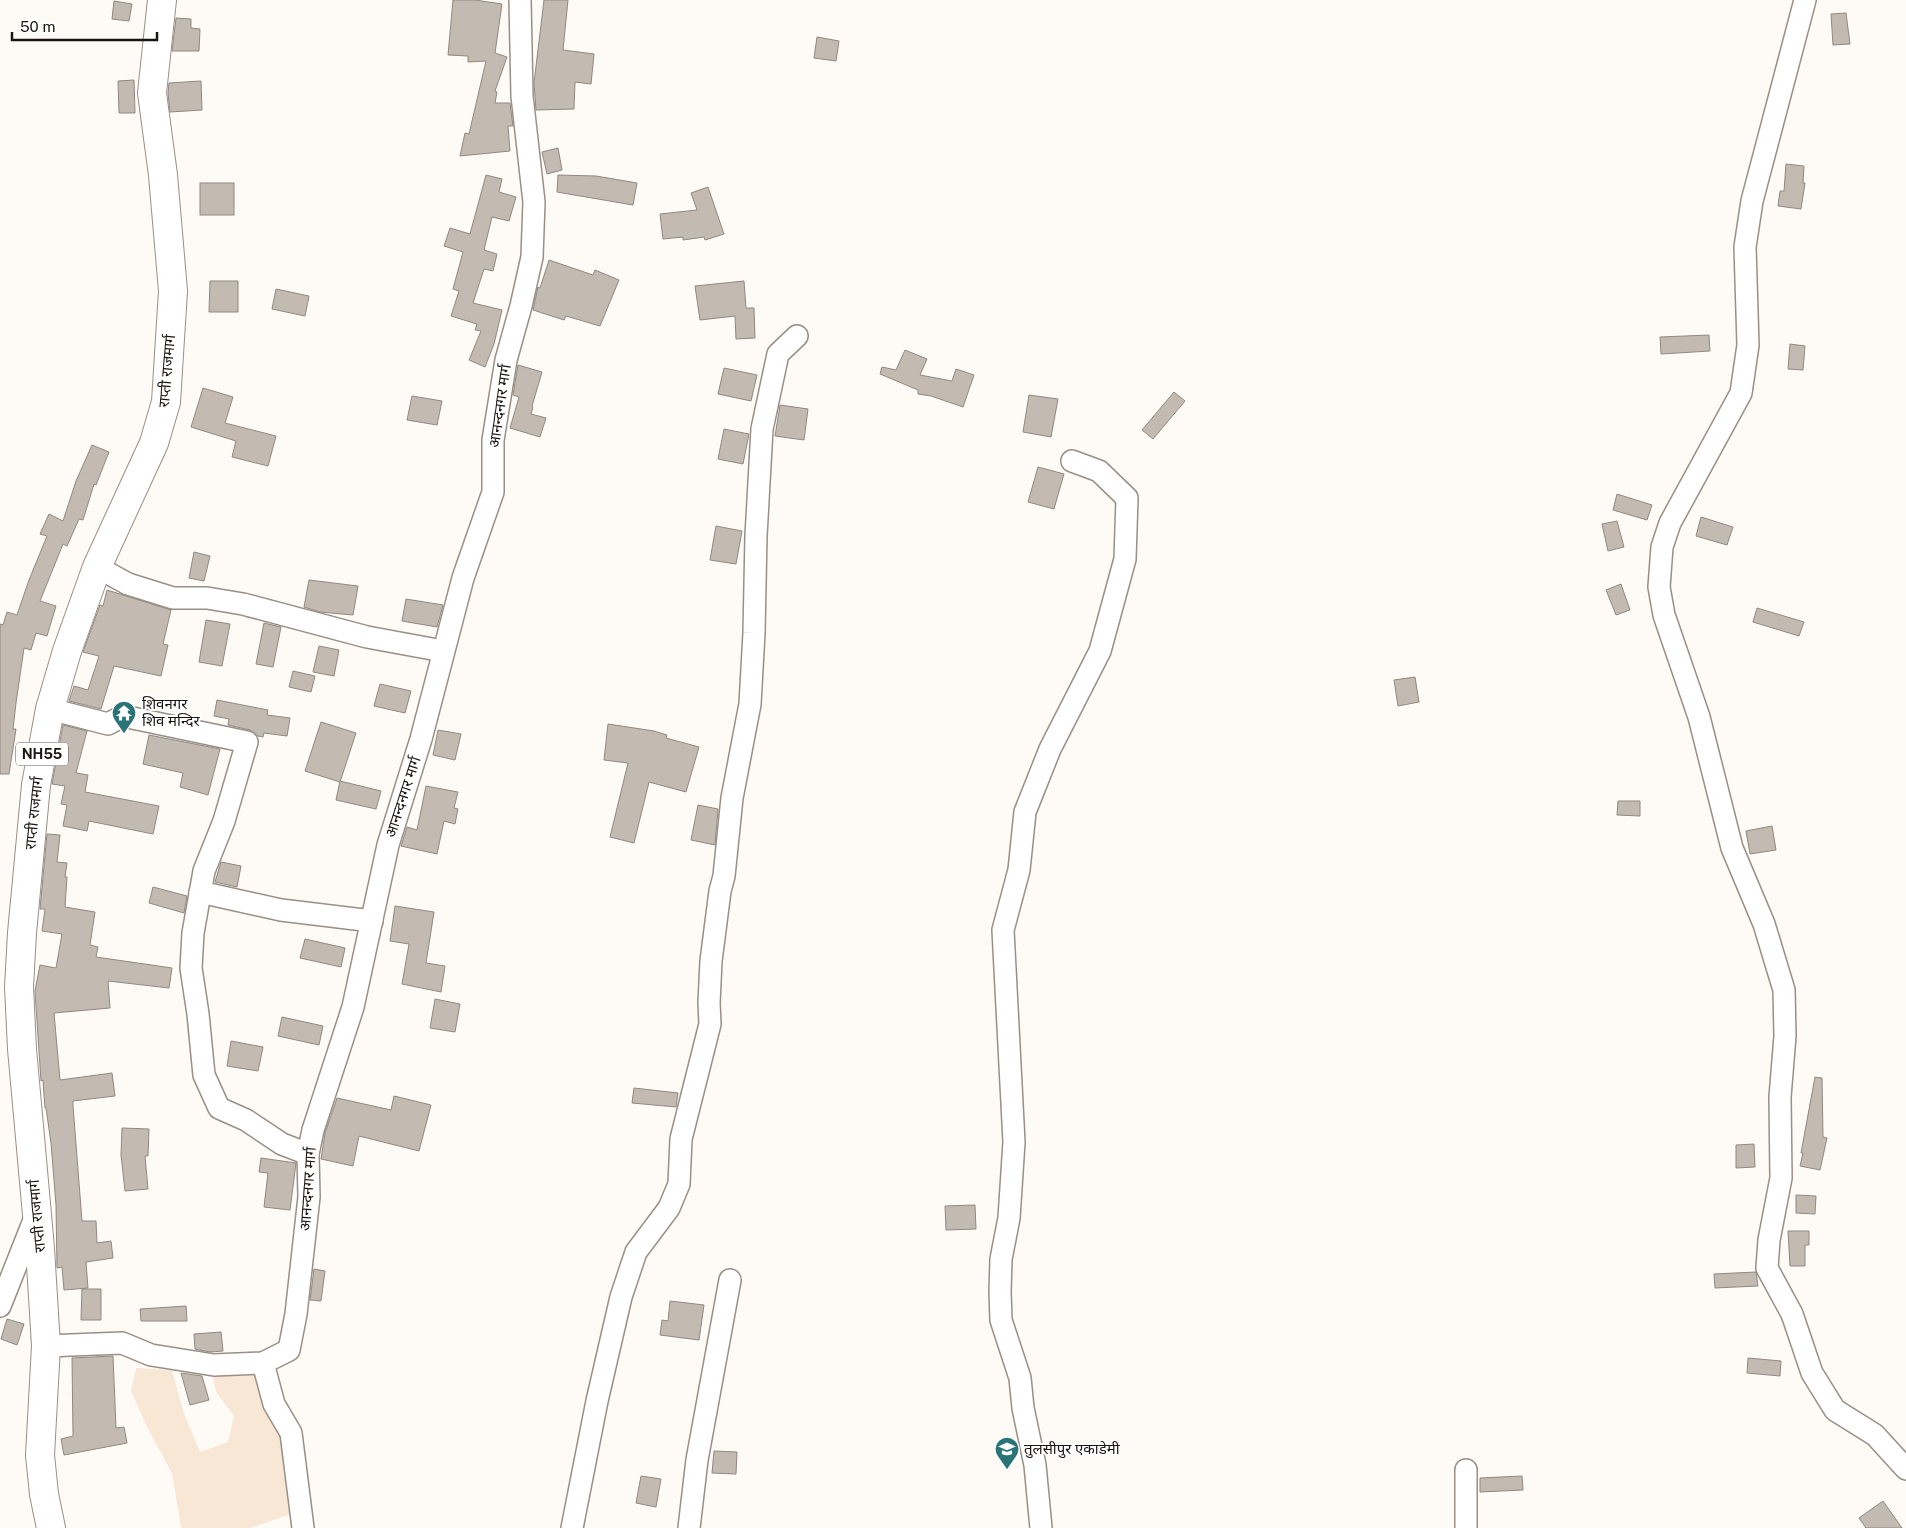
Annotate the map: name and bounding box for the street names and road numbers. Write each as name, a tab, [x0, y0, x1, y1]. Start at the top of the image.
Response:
street label: राप्ती राजमार्ग	[155, 333, 178, 408]
street label: आनन्दनगर मार्ग	[485, 362, 514, 449]
road number: NH55	[16, 742, 68, 766]
street label: आनन्दनगर मार्ग	[381, 753, 424, 839]
street label: राप्ती राजमार्ग	[21, 775, 46, 850]
street label: आनन्दनगर मार्ग	[296, 1145, 319, 1232]
street label: राप्ती राजमार्ग	[25, 1178, 48, 1253]

